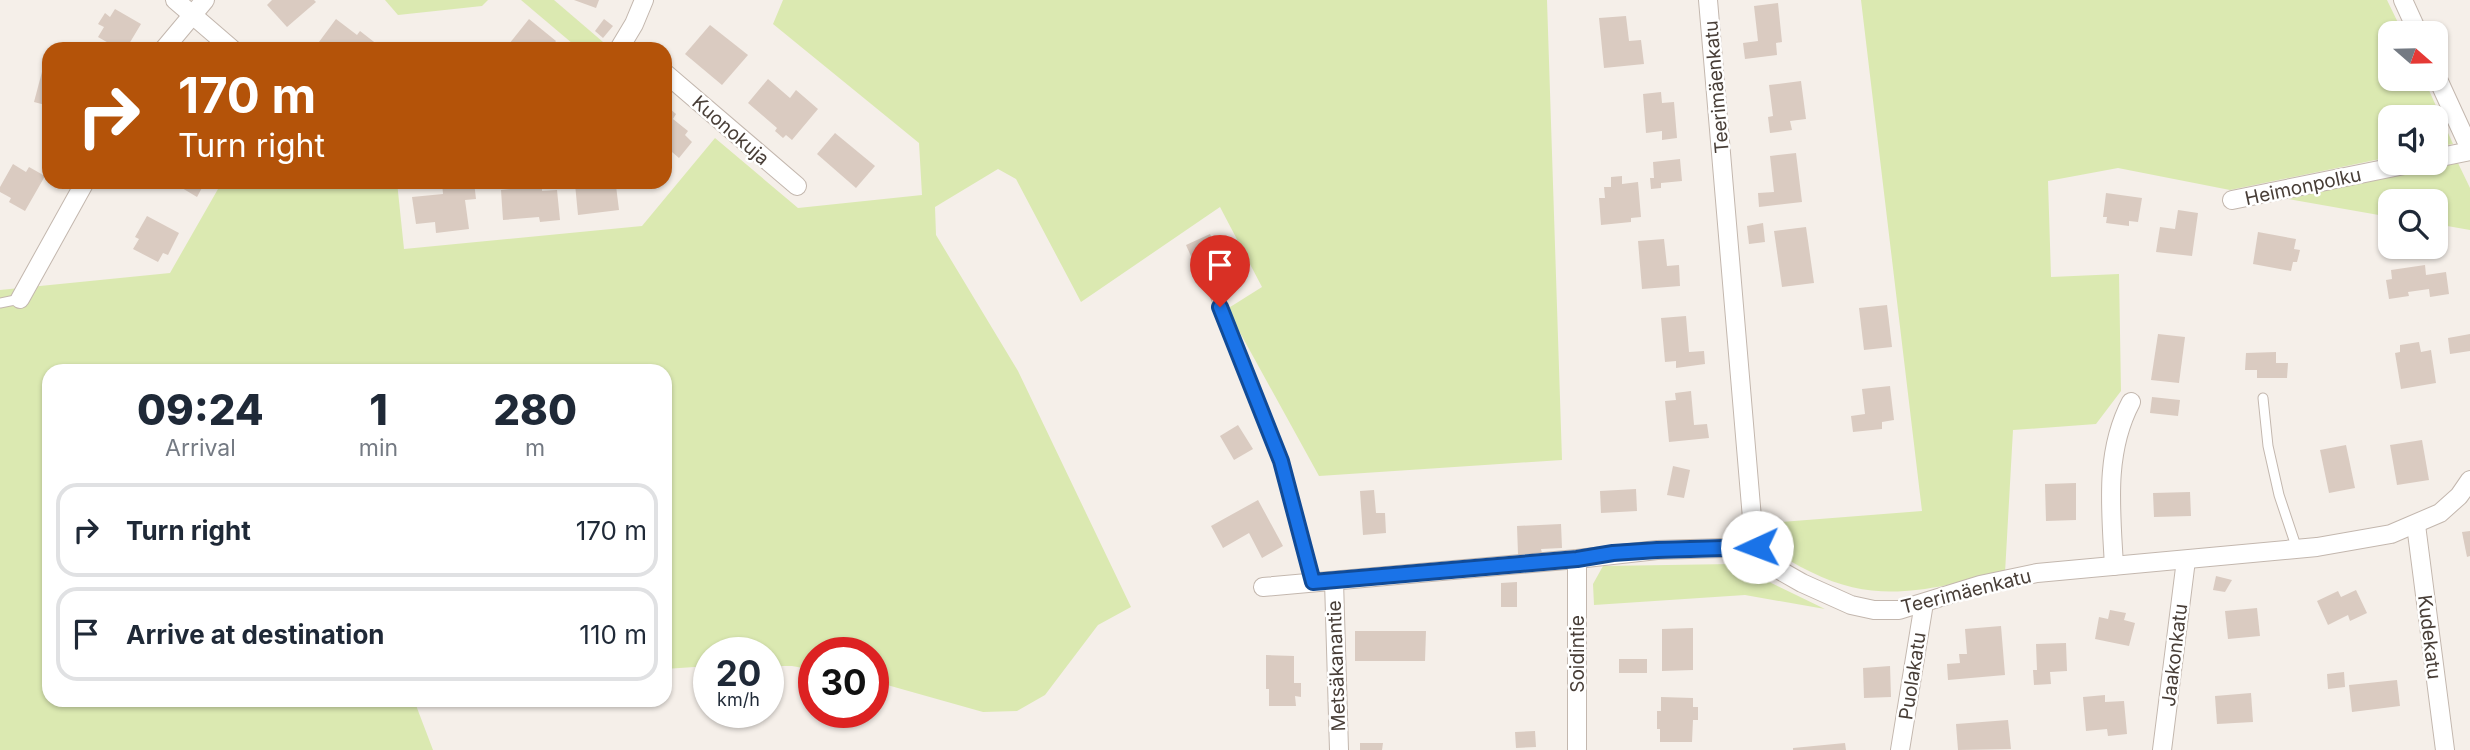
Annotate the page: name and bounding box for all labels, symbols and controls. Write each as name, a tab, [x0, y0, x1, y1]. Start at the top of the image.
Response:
street label: Teerimäenkatu	[1699, 20, 1734, 154]
north arrow	[2378, 21, 2448, 91]
map controls	[2378, 21, 2448, 259]
text: 170 m	[178, 66, 316, 125]
icon: right	[63, 70, 154, 161]
street label: Kuonokuja	[688, 91, 774, 170]
button: sound	[2378, 105, 2448, 175]
text: Turn right	[178, 126, 325, 165]
street label: Heimonpolku	[2243, 163, 2363, 210]
button: search	[2378, 189, 2448, 259]
pin	[1190, 235, 1250, 307]
icon: arrive	[1201, 246, 1239, 284]
text: 09:24	[137, 384, 264, 435]
text: 1	[369, 384, 388, 435]
text: 280	[493, 384, 577, 435]
text: Arrival	[165, 434, 236, 462]
text: min	[359, 434, 398, 462]
text: m	[525, 434, 545, 462]
position arrow	[1720, 510, 1794, 584]
icon: right	[67, 511, 105, 549]
text: Turn right	[126, 515, 251, 546]
text: 170 m	[576, 515, 647, 546]
street label: Teerimäenkatu	[1899, 564, 2034, 619]
street label: Kudekatu	[2413, 594, 2446, 680]
street label: Metsäkanantie	[1323, 600, 1350, 732]
street label: Jaakonkatu	[2157, 602, 2192, 708]
icon: arrive	[67, 615, 105, 653]
street label: Soidintie	[1566, 615, 1589, 693]
text: Arrive at destination	[126, 619, 385, 650]
text: 110 m	[579, 619, 647, 650]
street label: Puolakatu	[1894, 631, 1931, 722]
speed limit sign: 30	[798, 637, 889, 728]
text: 20	[716, 652, 761, 694]
text: km/h	[717, 689, 760, 710]

